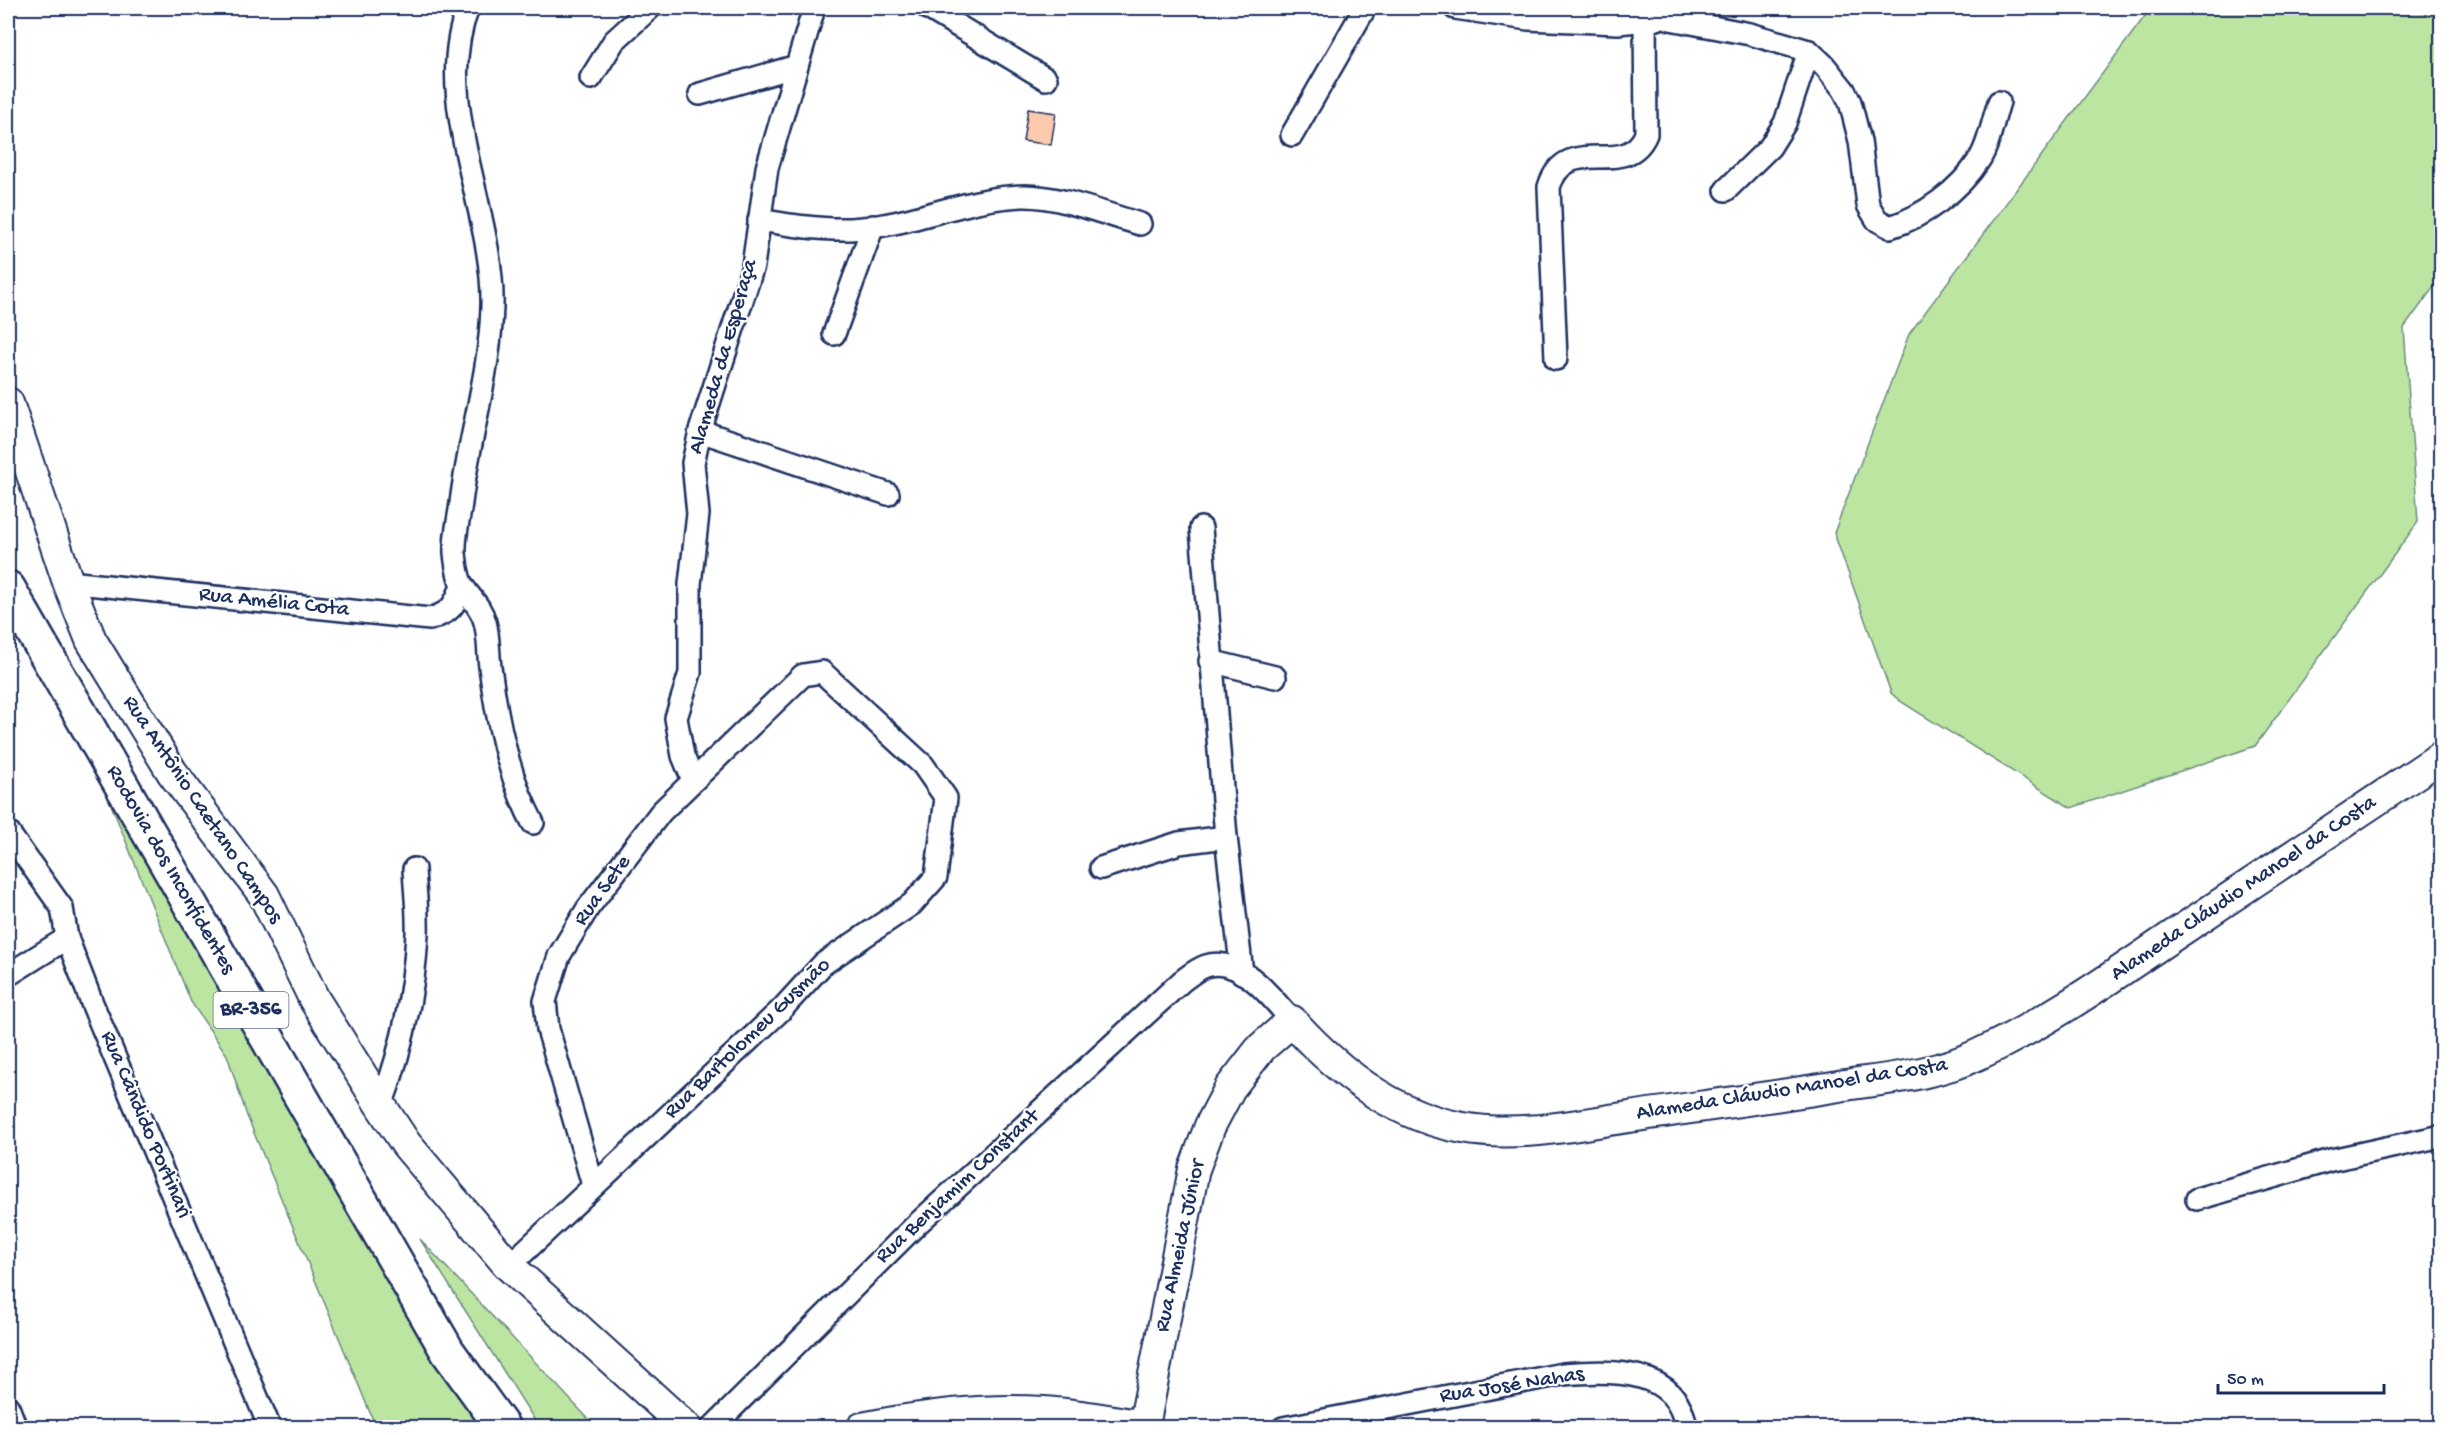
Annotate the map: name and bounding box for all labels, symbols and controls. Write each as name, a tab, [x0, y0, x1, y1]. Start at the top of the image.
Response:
street label: Alameda da Esperaça	[684, 256, 764, 457]
street label: Rua Amélia Cota	[198, 582, 351, 624]
street label: Rua Antônio Caetano Campos	[116, 691, 288, 929]
street label: Rodovia dos Inconfidentes	[100, 761, 241, 980]
street label: Alameda Cláudio Manoel da Costa	[2106, 790, 2382, 988]
street label: Rua Sete	[569, 850, 638, 931]
street label: Rua Bartolomeu Gusmão	[659, 953, 837, 1125]
road number: BR-356	[214, 992, 288, 1028]
street label: Rua Cândido Portinari	[94, 1027, 196, 1223]
street label: Alameda Cláudio Manoel da Costa	[1635, 1052, 1950, 1127]
street label: Rua Benjamim Constant	[871, 1103, 1047, 1270]
street label: Rua Almeida Júnior	[1150, 1155, 1212, 1335]
scale bar	[2218, 1357, 2384, 1395]
street label: Rua José Nahas	[1438, 1362, 1587, 1410]
text: 50 m	[2227, 1370, 2264, 1391]

